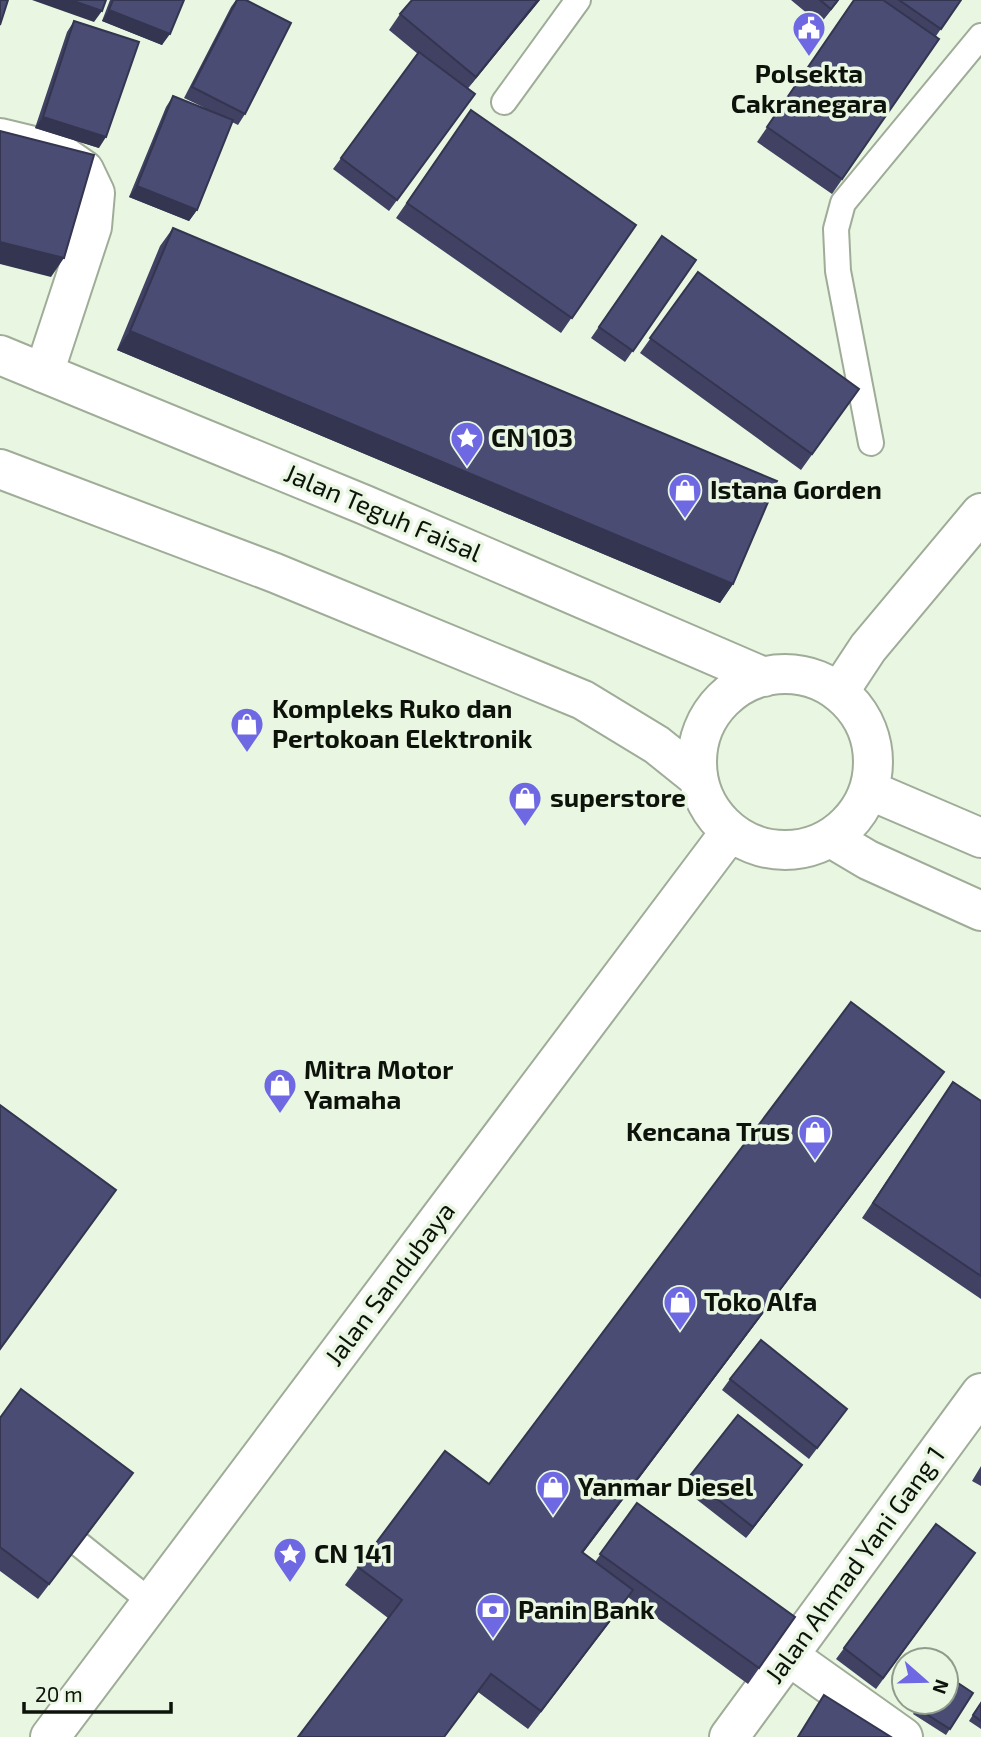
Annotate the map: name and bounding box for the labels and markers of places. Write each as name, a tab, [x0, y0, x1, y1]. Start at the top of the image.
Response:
public building icon: Polsekta Cakranegara	[790, 9, 828, 58]
place label: Polsekta Cakranegara	[731, 57, 887, 118]
place icon: CN 103	[448, 419, 486, 468]
place label: CN 103	[491, 421, 573, 452]
shop icon: Istana Gorden	[666, 471, 704, 520]
place label: Istana Gorden	[710, 473, 882, 504]
place label: Kompleks Ruko dan Pertokoan Elektronik	[272, 692, 533, 753]
shop icon: Kompleks Ruko dan Pertokoan Elektronik	[228, 705, 266, 754]
shop icon: superstore	[506, 779, 544, 828]
place label: superstore	[550, 781, 686, 812]
place label: Mitra Motor Yamaha	[304, 1053, 453, 1114]
shop icon: Mitra Motor Yamaha	[261, 1066, 299, 1115]
shop icon: Kencana Trus	[796, 1113, 834, 1162]
place label: Kencana Trus	[626, 1115, 790, 1146]
shop icon: Toko Alfa	[661, 1283, 699, 1332]
place label: Toko Alfa	[704, 1285, 817, 1316]
shop icon: Yanmar Diesel	[534, 1468, 572, 1517]
place label: Yanmar Diesel	[578, 1470, 754, 1501]
place icon: CN 141	[271, 1535, 309, 1584]
place label: CN 141	[314, 1537, 393, 1568]
bank icon: Panin Bank	[474, 1591, 512, 1640]
place label: Panin Bank	[518, 1593, 655, 1624]

